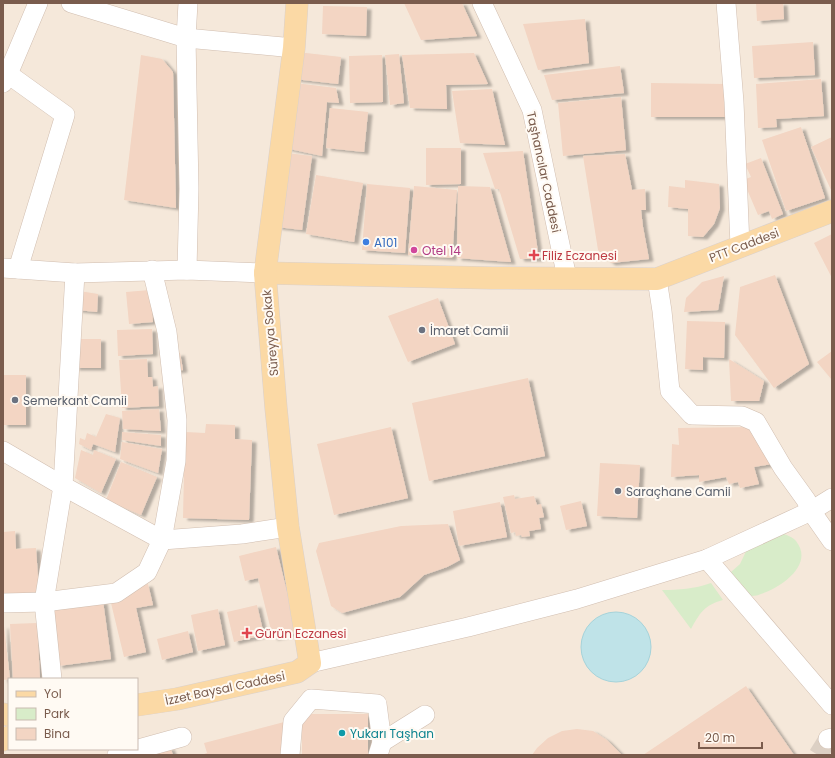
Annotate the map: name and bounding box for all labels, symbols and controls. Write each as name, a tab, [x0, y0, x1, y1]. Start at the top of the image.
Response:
street label: Taşhancılar Caddesi	[523, 110, 565, 234]
street label: PTT Caddesi	[707, 224, 781, 266]
place label: A101	[374, 234, 397, 251]
marker: A101	[361, 237, 371, 247]
place label: Otel 14	[422, 242, 461, 259]
marker: Otel 14	[409, 245, 419, 255]
place label: Filiz Eczanesi	[542, 247, 617, 264]
marker: Filiz Eczanesi	[529, 250, 539, 260]
street label: Süreyya Sokak	[258, 288, 282, 377]
place label: İmaret Camii	[430, 322, 509, 339]
marker: İmaret Camii	[417, 325, 427, 335]
place label: Semerkant Camii	[23, 392, 127, 409]
marker: Semerkant Camii	[10, 395, 20, 405]
place label: Saraçhane Camii	[626, 483, 731, 500]
marker: Saraçhane Camii	[613, 486, 623, 496]
place label: Gürün Eczanesi	[255, 625, 346, 642]
marker: Gürün Eczanesi	[242, 628, 252, 638]
street label: İzzet Baysal Caddesi	[164, 667, 286, 709]
legend	[8, 678, 138, 750]
text: Yol	[44, 685, 62, 702]
text: Park	[44, 705, 71, 722]
scale bar	[699, 724, 762, 750]
text: Bina	[44, 725, 70, 742]
place label: Yukarı Taşhan	[350, 725, 434, 742]
marker: Yukarı Taşhan	[337, 728, 347, 738]
text: 20 m	[705, 729, 735, 746]

